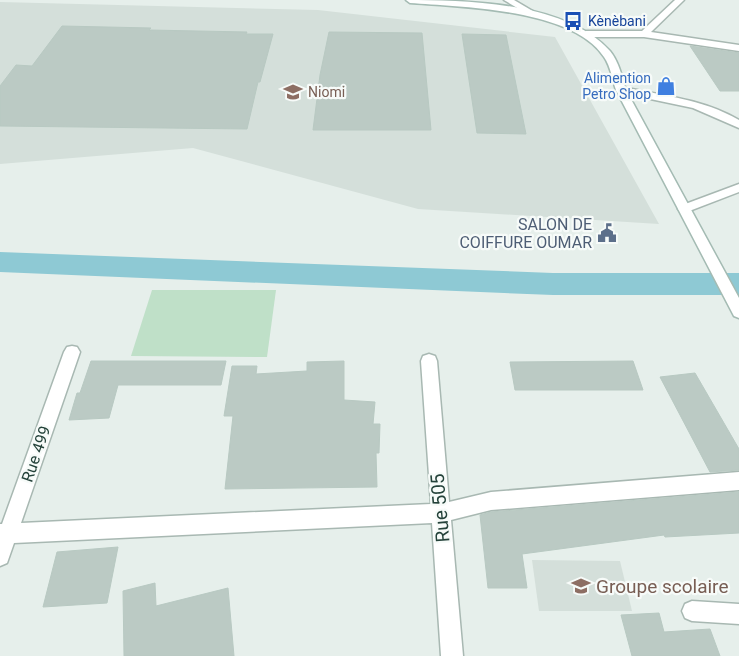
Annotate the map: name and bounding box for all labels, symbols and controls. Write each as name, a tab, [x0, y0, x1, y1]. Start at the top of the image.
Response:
bus stop icon: Kènèbani	[562, 10, 584, 32]
place label: Kènèbani	[588, 13, 646, 29]
place label: Alimention Petro Shop	[582, 70, 651, 102]
shop icon: Alimention Petro Shop	[655, 75, 677, 97]
school or university icon: Niomi	[282, 81, 304, 103]
place label: Niomi	[308, 84, 345, 100]
place label: SALON DE COIFFURE OUMAR	[459, 215, 592, 252]
public building icon: SALON DE COIFFURE OUMAR	[596, 222, 618, 244]
street label: Rue 499	[18, 423, 54, 485]
street label: Rue 505	[426, 473, 454, 543]
school or university icon: Groupe scolaire	[570, 575, 592, 597]
place label: Groupe scolaire	[596, 575, 728, 598]

